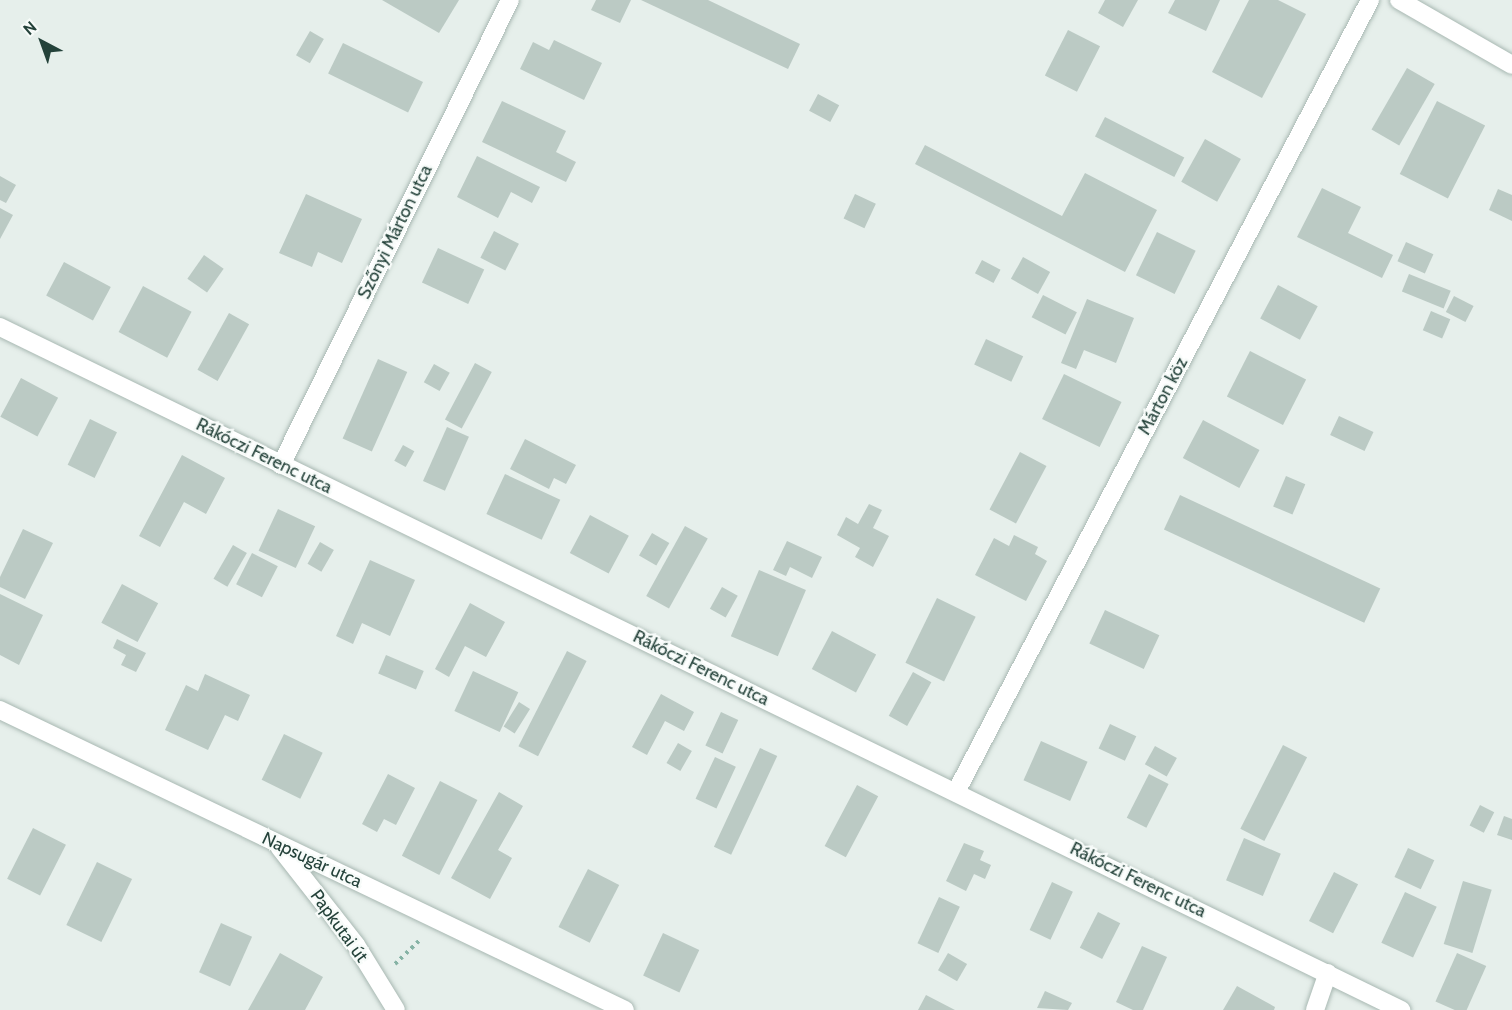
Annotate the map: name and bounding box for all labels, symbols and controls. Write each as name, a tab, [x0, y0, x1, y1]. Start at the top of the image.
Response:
north arrow	[12, 12, 72, 72]
text: N	[19, 17, 40, 39]
street label: Szőnyi Márton utca	[353, 161, 437, 303]
street label: Márton köz	[1134, 354, 1192, 438]
street label: Rákóczi Ferenc utca	[193, 414, 335, 498]
street label: Rákóczi Ferenc utca	[630, 626, 772, 710]
street label: Napsugár utca	[259, 827, 365, 893]
street label: Rákóczi Ferenc utca	[1067, 838, 1209, 922]
street label: Papkutai út	[305, 886, 373, 966]

